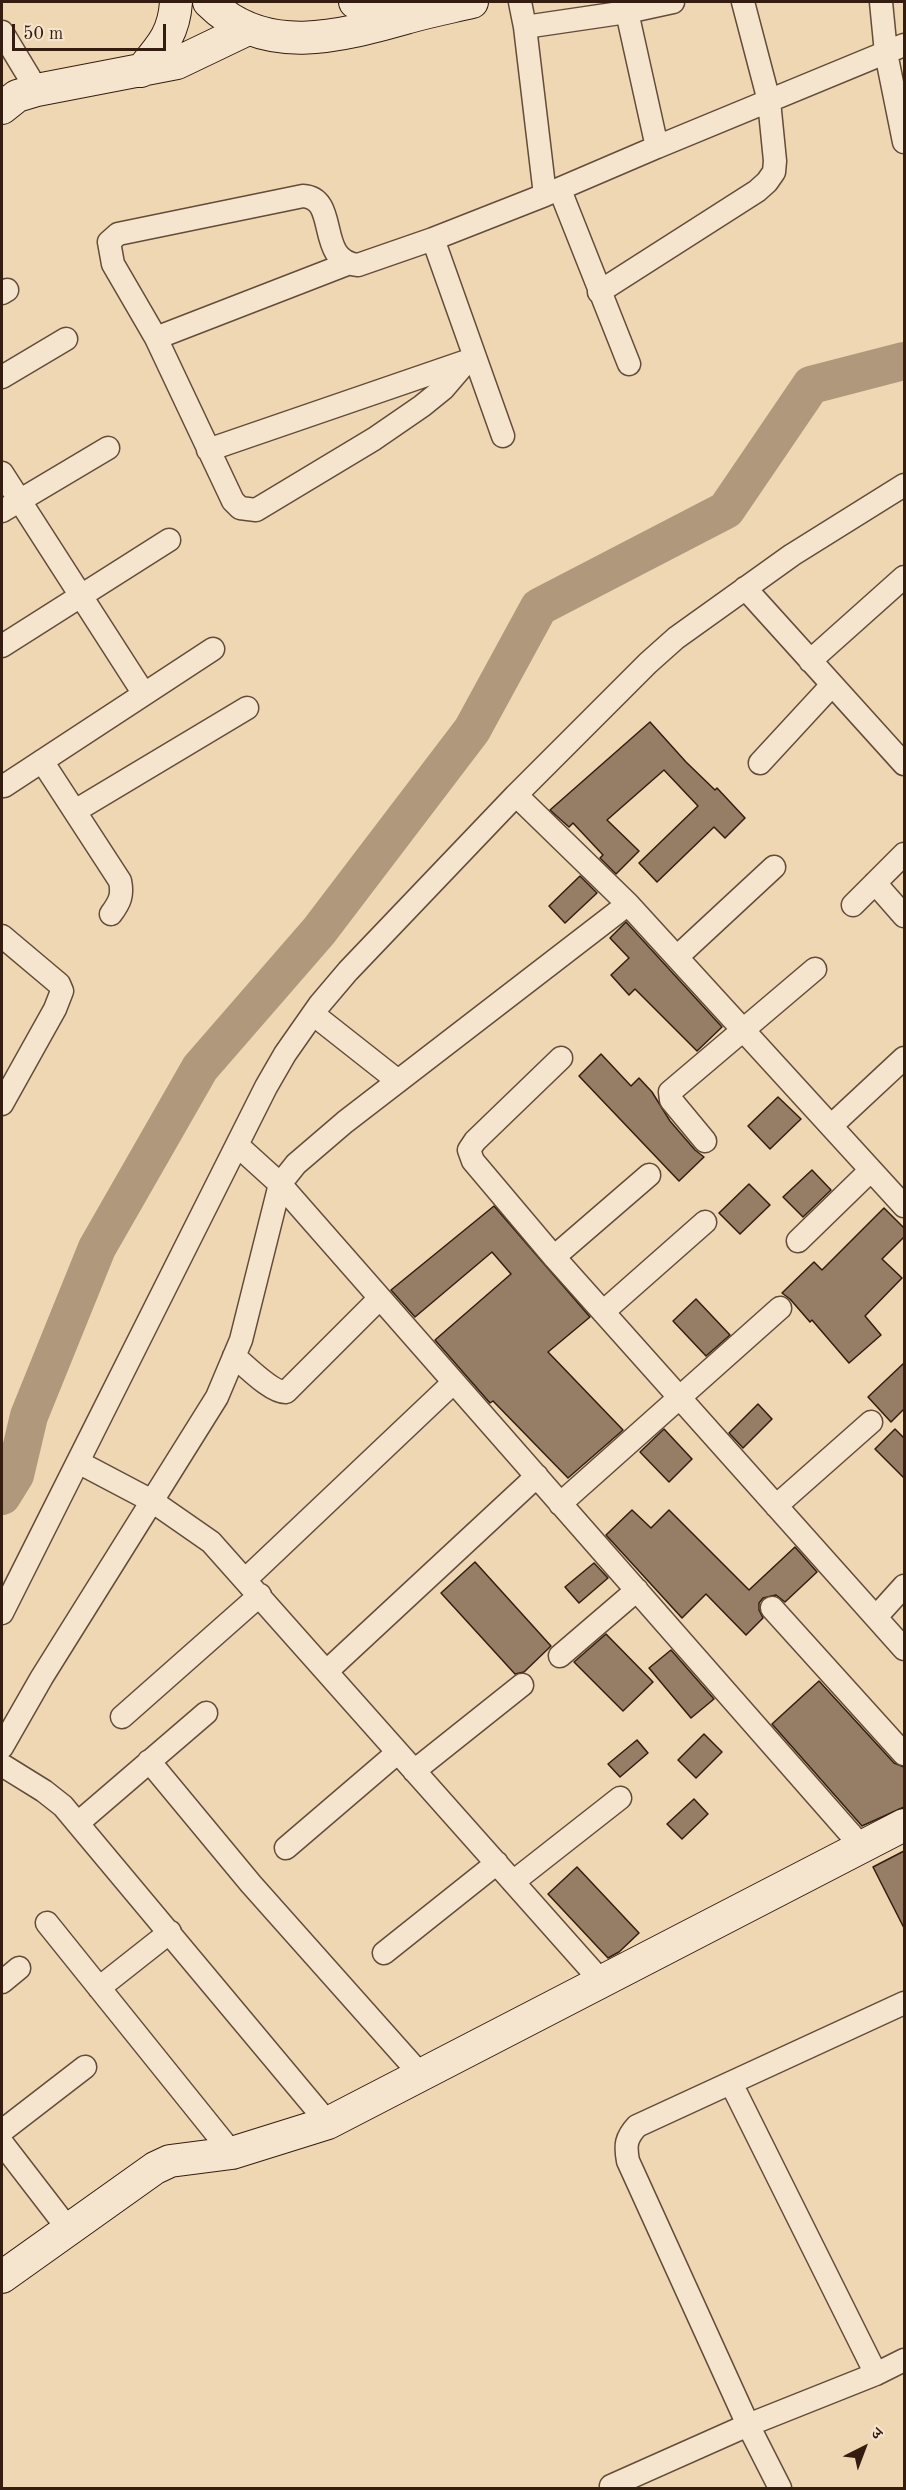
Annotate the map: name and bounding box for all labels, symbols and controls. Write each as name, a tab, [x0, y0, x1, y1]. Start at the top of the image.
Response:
scale bar	[15, 12, 170, 50]
text: 50 m	[23, 25, 63, 43]
north arrow	[834, 2418, 894, 2478]
text: उ	[868, 2426, 884, 2443]

